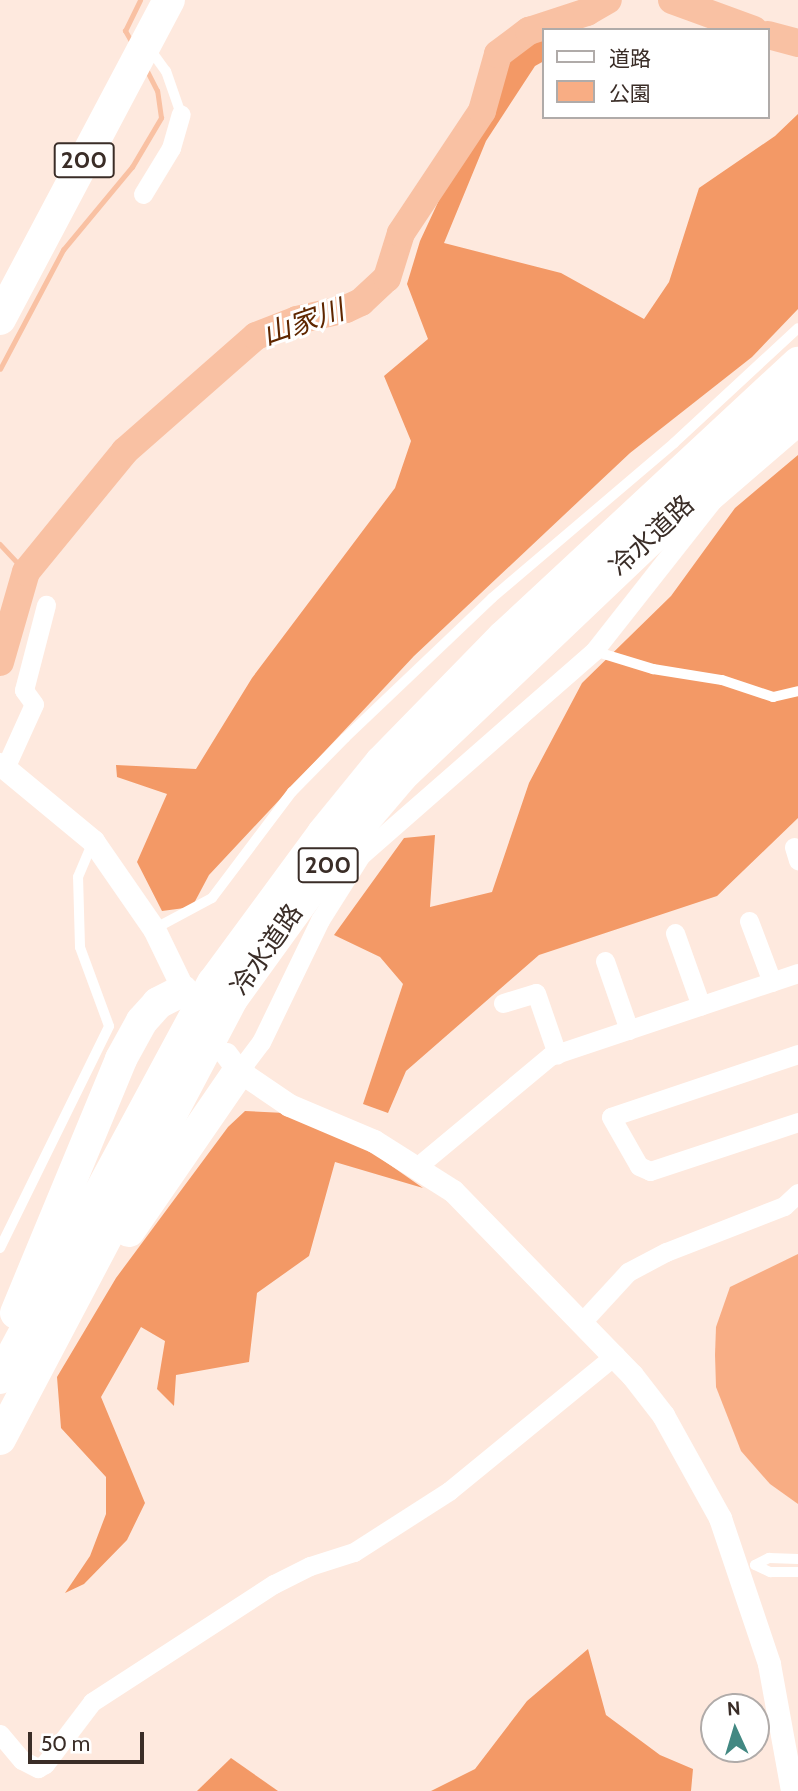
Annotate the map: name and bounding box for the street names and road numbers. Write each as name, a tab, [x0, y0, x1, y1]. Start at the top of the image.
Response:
road number: 200	[52, 140, 116, 180]
street label: 冷水道路	[603, 489, 701, 583]
road number: 200	[296, 844, 360, 886]
street label: 冷水道路	[224, 898, 310, 1002]

